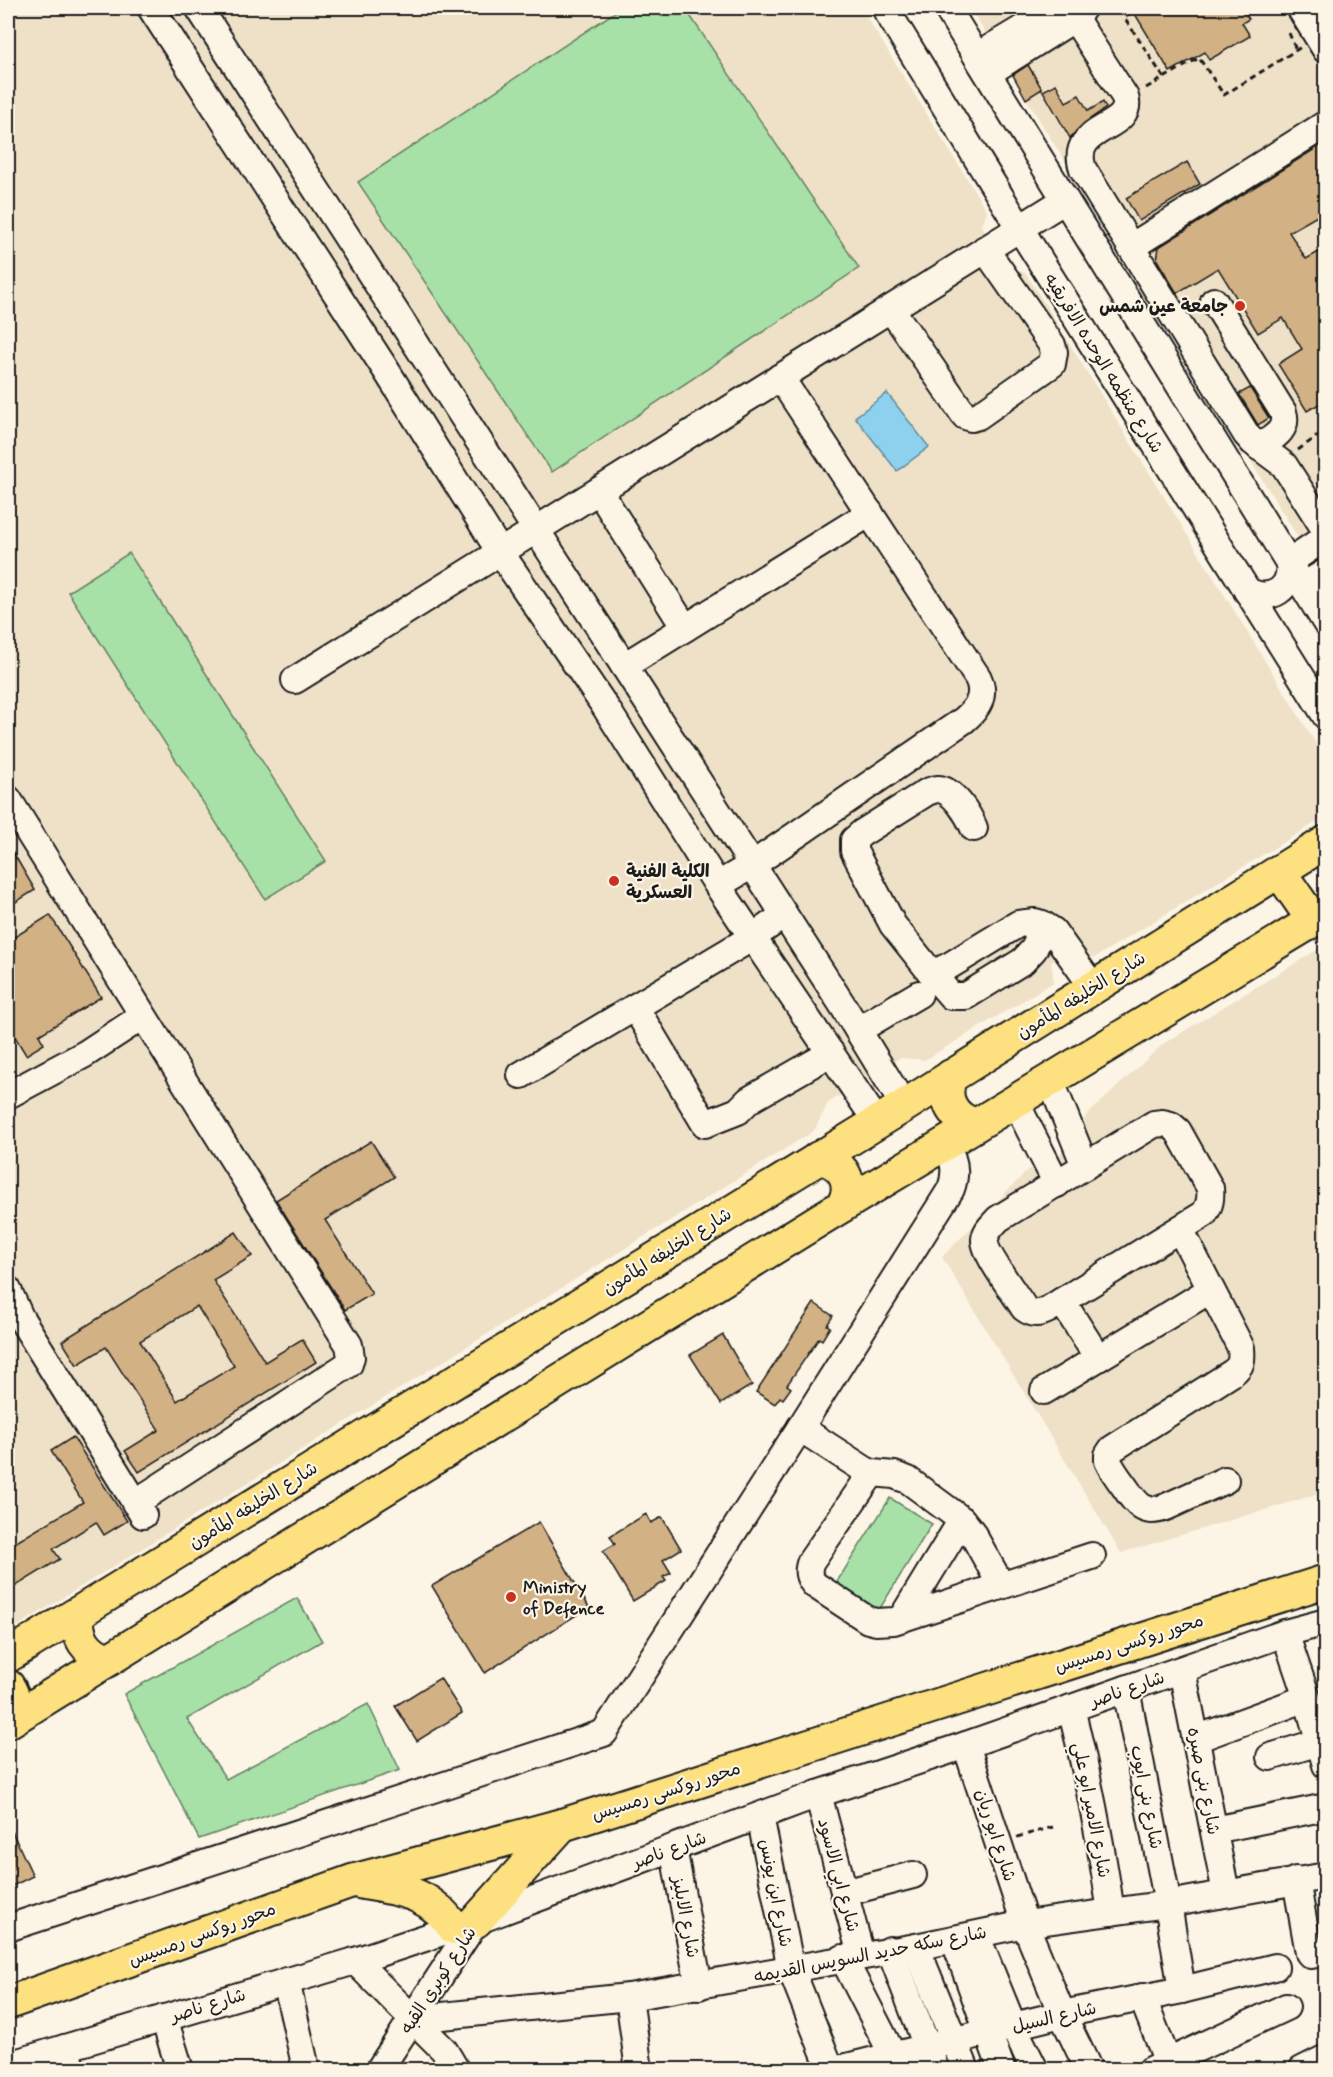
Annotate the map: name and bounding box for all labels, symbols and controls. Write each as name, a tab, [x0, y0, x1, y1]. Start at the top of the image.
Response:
street label: شارع منظمه الوحده الافريقيه	[1038, 269, 1168, 458]
place label: جامعة عين شمس	[1099, 295, 1228, 319]
marker: جامعة عين شمس	[1233, 299, 1247, 313]
place label: الكلية الفنية العسكرية	[626, 860, 710, 905]
marker: الكلية الفنية العسكرية	[607, 874, 621, 888]
street label: شارع الخليفه المأمون	[1013, 947, 1150, 1045]
street label: شارع الخليفه المأمون	[599, 1203, 736, 1301]
street label: شارع الخليفه المأمون	[185, 1457, 322, 1555]
place label: Ministry of Defence	[523, 1576, 605, 1621]
marker: Ministry of Defence	[504, 1590, 518, 1604]
street label: محور روكسى رمسيس	[1052, 1609, 1207, 1679]
street label: شارع ناصر	[1085, 1666, 1168, 1715]
street label: شارع بنى صبره	[1181, 1725, 1225, 1837]
street label: شارع الامير ابو علي	[1063, 1740, 1116, 1881]
street label: شارع بنى ايوب	[1124, 1743, 1168, 1851]
street label: محور روكسى رمسيس	[589, 1757, 744, 1827]
street label: شارع ابو ريان	[969, 1786, 1021, 1885]
street label: شارع ابي الاسود	[808, 1816, 865, 1936]
street label: شارع ناصر	[627, 1826, 710, 1876]
street label: شارع ابن يونس	[753, 1837, 797, 1949]
street label: شارع الابليز	[665, 1872, 705, 1960]
street label: محور روكسى رمسيس	[125, 1897, 279, 1973]
street label: شارع سكه حديد السويس القديمه	[752, 1921, 989, 1989]
street label: شارع كوبرى القبه	[395, 1922, 482, 2039]
street label: شارع ناصر	[166, 1983, 249, 2029]
street label: شارع السيل	[1010, 1997, 1099, 2039]

